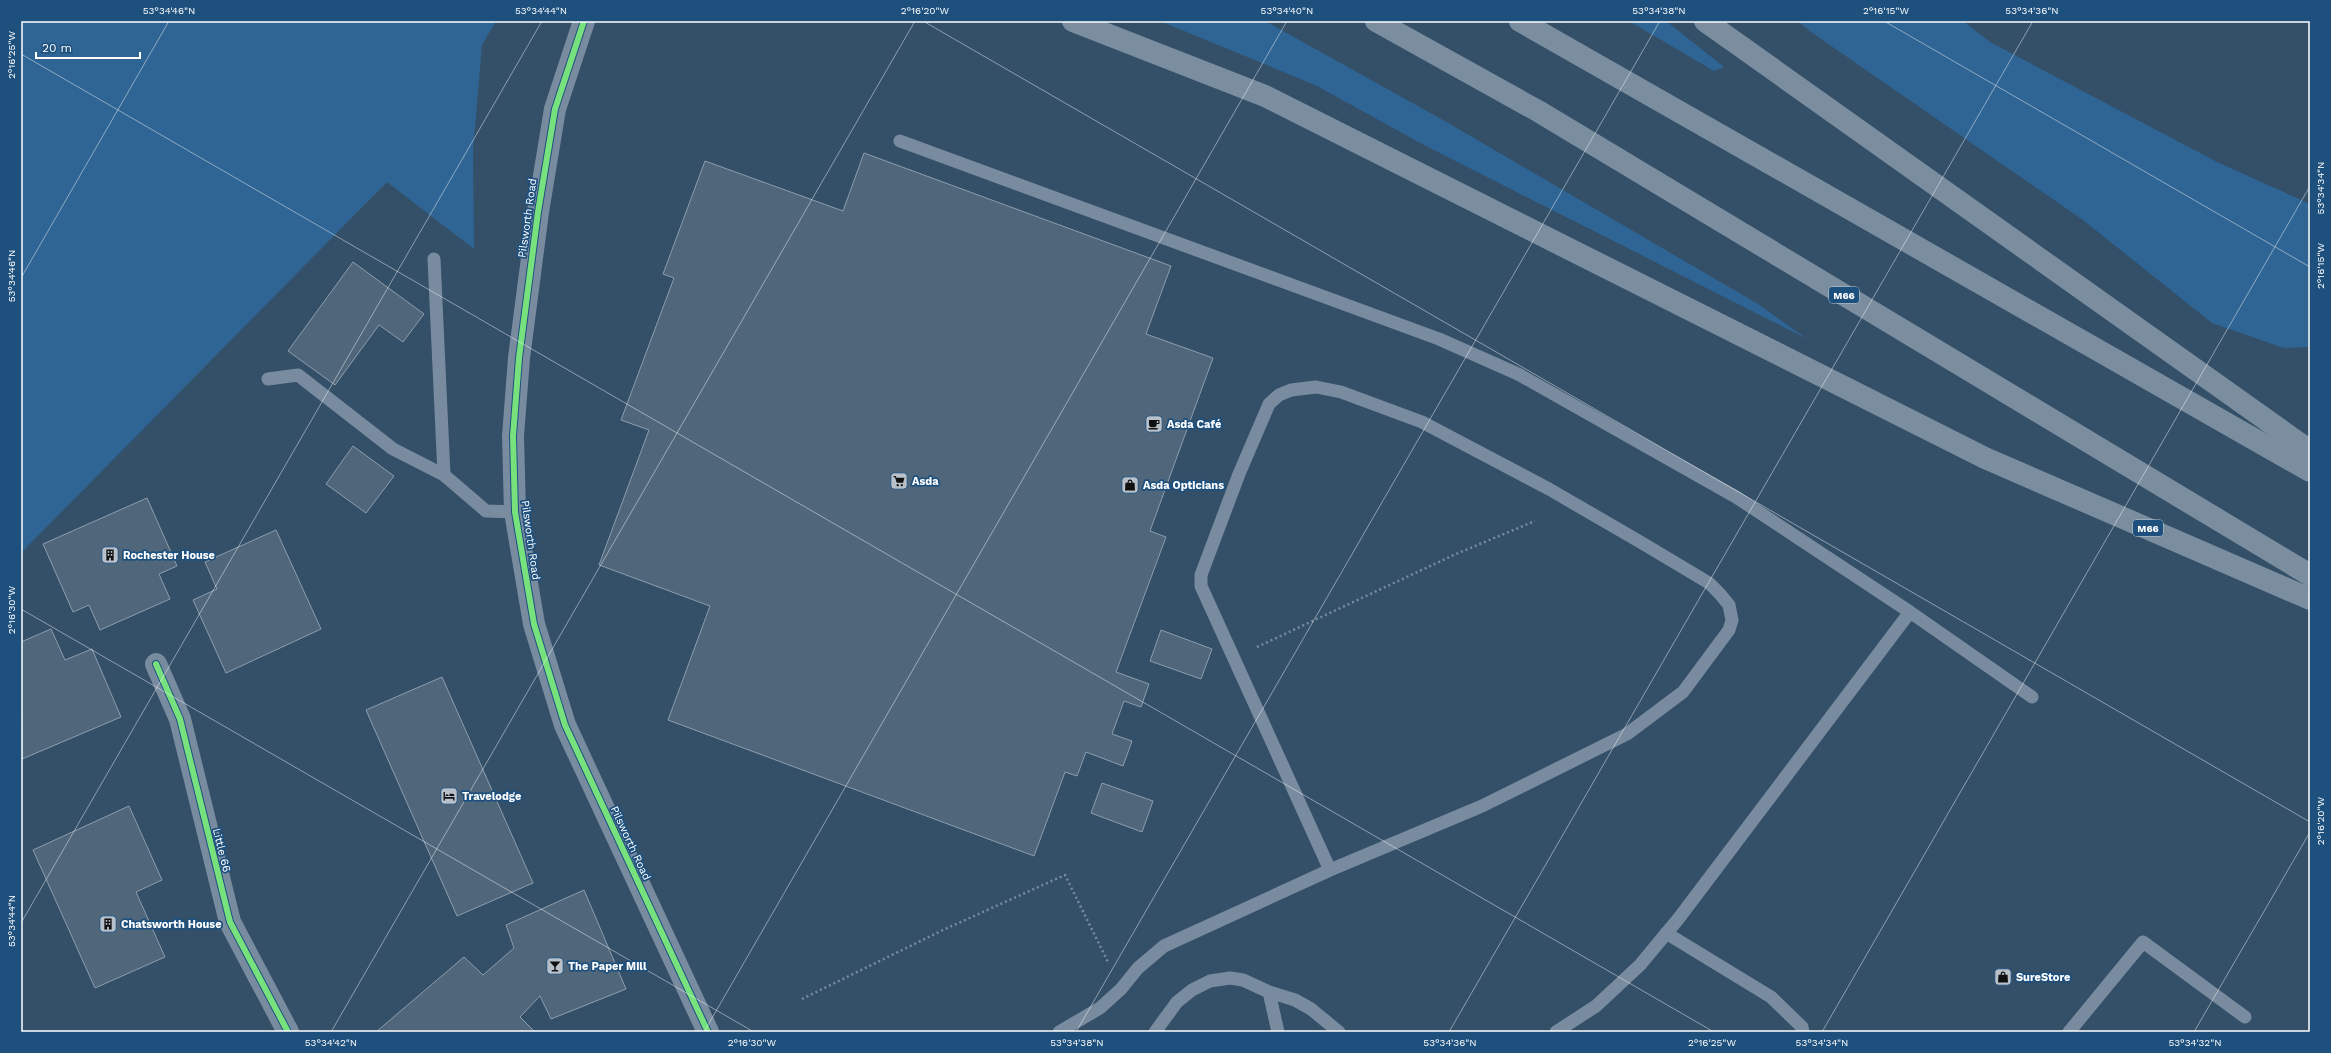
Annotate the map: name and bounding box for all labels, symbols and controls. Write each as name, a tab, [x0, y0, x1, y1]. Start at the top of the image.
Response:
text: 53°34'46"N	[143, 5, 195, 16]
text: 53°34'44"N	[515, 5, 567, 16]
text: 2°16'20"W	[901, 5, 950, 16]
text: 53°34'40"N	[1261, 5, 1313, 16]
text: 53°34'38"N	[1632, 5, 1686, 16]
text: 2°16'15"W	[1863, 5, 1909, 16]
text: 53°34'36"N	[2005, 5, 2059, 16]
text: 2°16'25"W	[6, 31, 17, 79]
scale bar	[36, 34, 140, 60]
text: 20 m	[42, 41, 72, 55]
text: 53°34'34"N	[2315, 162, 2326, 214]
street label: Pilsworth Road	[515, 177, 540, 259]
text: 2°16'15"W	[2315, 243, 2326, 289]
text: 53°34'46"N	[6, 250, 17, 302]
road number: M66	[1829, 287, 1859, 303]
cafe icon: Asda Café	[1144, 414, 1164, 434]
place label: Asda Café	[1167, 418, 1221, 431]
supermarket icon: Asda	[889, 471, 909, 491]
place label: Asda	[912, 475, 939, 488]
shop icon: Asda Opticians	[1120, 475, 1140, 495]
place label: Asda Opticians	[1143, 479, 1224, 492]
street label: Pilsworth Road	[518, 499, 543, 581]
road number: M66	[2133, 520, 2163, 536]
building icon: Rochester House	[100, 545, 120, 565]
place label: Rochester House	[123, 549, 215, 562]
text: 2°16'30"W	[6, 585, 17, 634]
hotel icon: Travelodge	[439, 786, 459, 806]
place label: Travelodge	[462, 790, 521, 803]
text: 2°16'20"W	[2315, 796, 2326, 845]
street label: Pilsworth Road	[608, 804, 653, 882]
street label: Little 66	[210, 827, 233, 874]
text: 53°34'44"N	[6, 895, 17, 947]
building icon: Chatsworth House	[98, 914, 118, 934]
place label: Chatsworth House	[121, 918, 222, 931]
bar icon: The Paper Mill	[545, 956, 565, 976]
place label: The Paper Mill	[568, 960, 647, 973]
shop icon: SureStore	[1993, 967, 2013, 987]
place label: SureStore	[2016, 971, 2070, 984]
text: 53°34'42"N	[305, 1037, 357, 1048]
text: 2°16'30"W	[728, 1037, 777, 1048]
text: 53°34'38"N	[1050, 1037, 1104, 1048]
text: 53°34'36"N	[1423, 1037, 1477, 1048]
text: 2°16'25"W	[1688, 1037, 1736, 1048]
text: 53°34'34"N	[1796, 1037, 1848, 1048]
text: 53°34'32"N	[2168, 1037, 2222, 1048]

